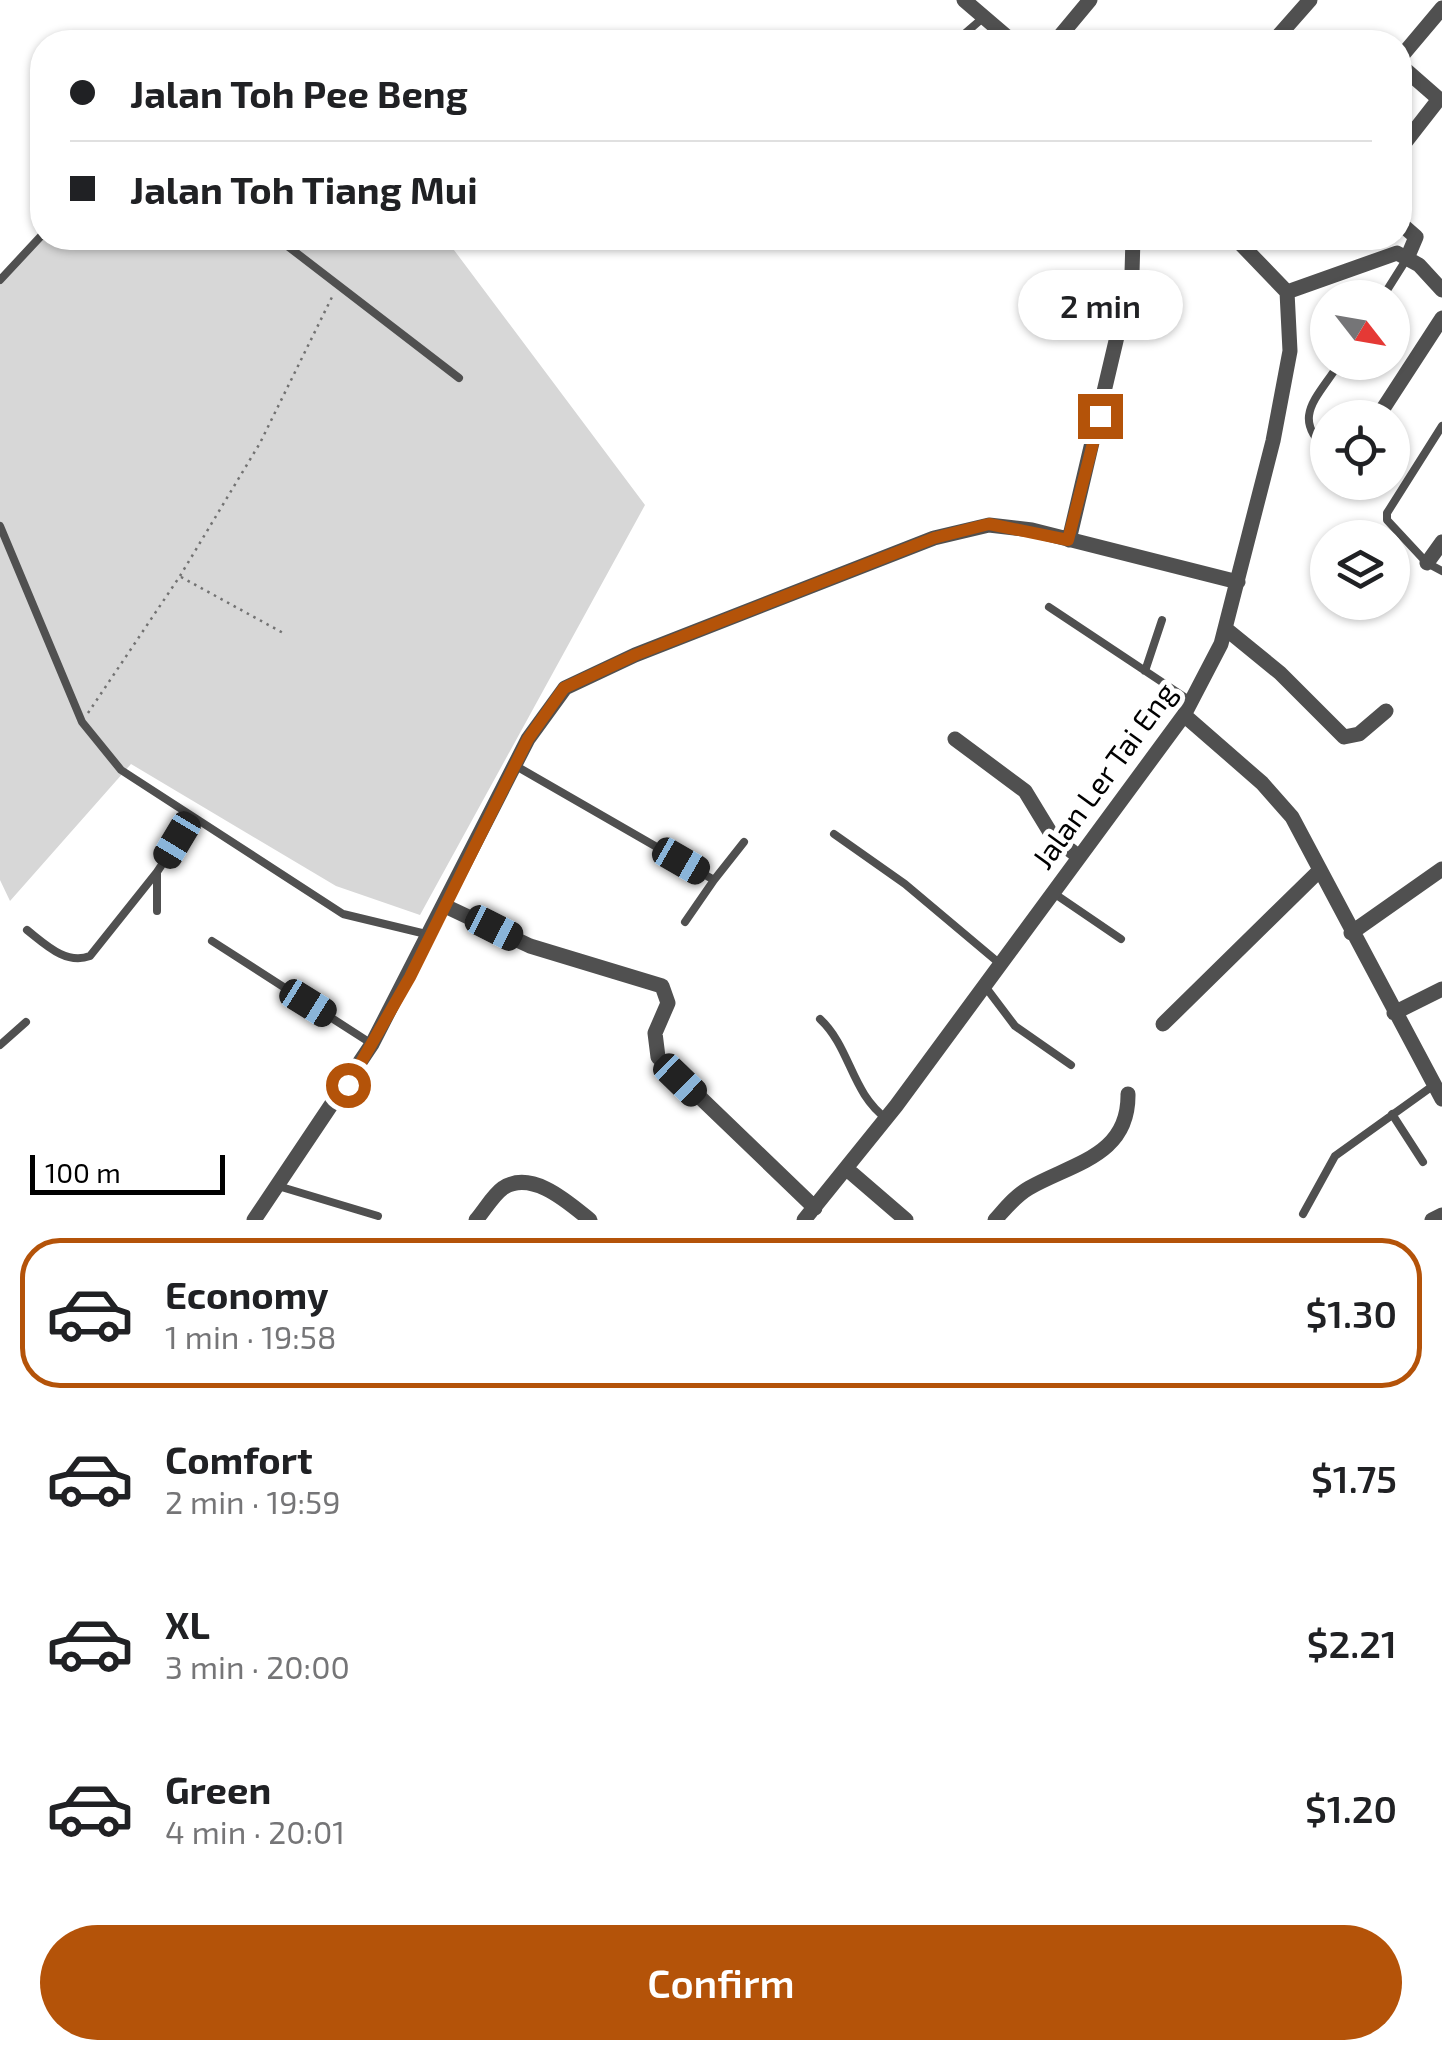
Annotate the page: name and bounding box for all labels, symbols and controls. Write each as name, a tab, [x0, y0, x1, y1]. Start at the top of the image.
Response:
text: Jalan Toh Pee Beng	[130, 70, 468, 116]
text: Jalan Toh Tiang Mui	[130, 166, 478, 212]
callout: 2 min	[1018, 271, 1182, 341]
north arrow	[1310, 280, 1410, 380]
map controls	[1310, 280, 1410, 620]
text: 2 min	[1060, 286, 1141, 324]
route end	[1078, 394, 1123, 439]
button: locate	[1310, 400, 1410, 500]
button: layers	[1310, 520, 1410, 620]
street label: Jalan Ler Tai Eng	[1023, 675, 1183, 875]
car	[149, 807, 205, 873]
car	[648, 833, 714, 889]
car	[460, 901, 528, 955]
car	[275, 974, 341, 1032]
car	[648, 1048, 712, 1112]
route start	[326, 1063, 371, 1108]
scale bar	[30, 1150, 225, 1194]
text: 100 m	[45, 1155, 121, 1189]
icon: car	[45, 1268, 135, 1358]
text: Economy	[165, 1271, 329, 1317]
text: $1.30	[1305, 1290, 1397, 1336]
text: 1 min · 19:58	[165, 1317, 336, 1355]
icon: car	[45, 1433, 135, 1523]
text: Comfort	[165, 1436, 313, 1482]
text: $1.75	[1311, 1455, 1397, 1501]
text: 2 min · 19:59	[165, 1482, 341, 1520]
icon: car	[45, 1598, 135, 1688]
text: XL	[165, 1601, 210, 1647]
text: $2.21	[1307, 1620, 1397, 1666]
text: 3 min · 20:00	[165, 1647, 350, 1685]
icon: car	[45, 1763, 135, 1853]
text: Green	[165, 1766, 271, 1812]
text: $1.20	[1305, 1785, 1397, 1831]
text: 4 min · 20:01	[165, 1812, 345, 1850]
button: Confirm	[40, 1925, 1402, 2040]

